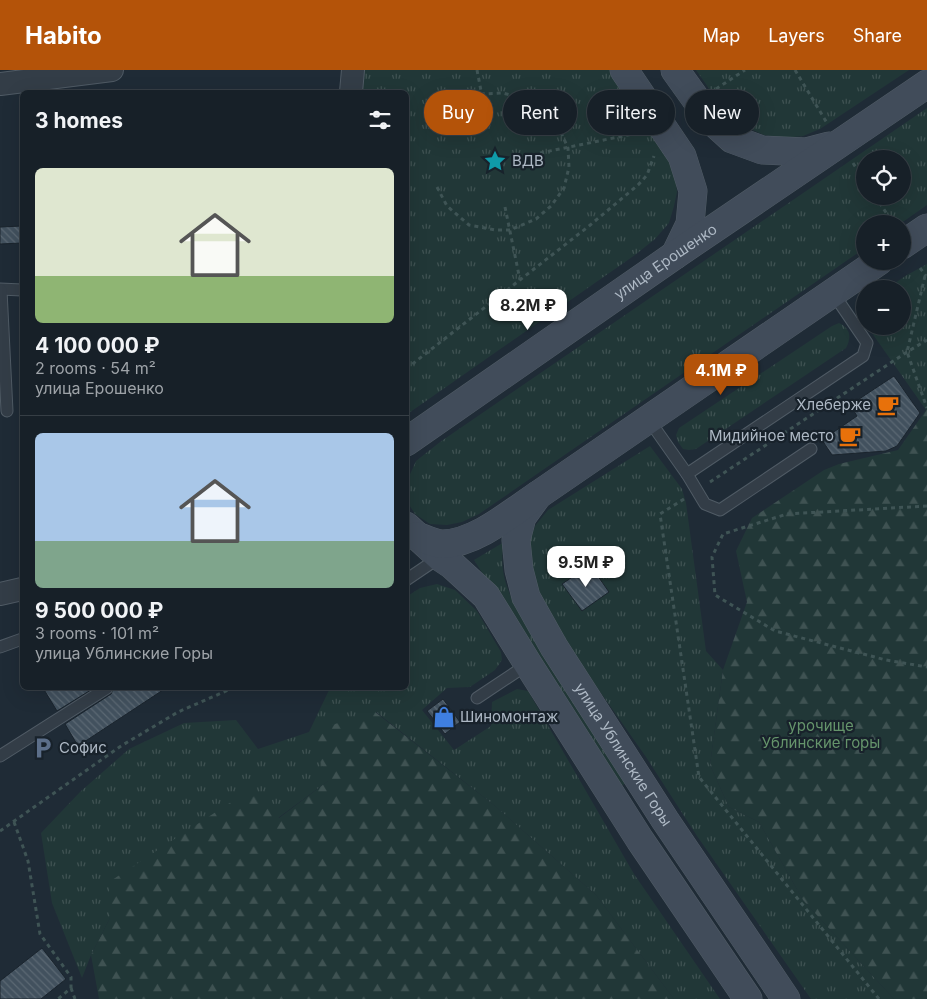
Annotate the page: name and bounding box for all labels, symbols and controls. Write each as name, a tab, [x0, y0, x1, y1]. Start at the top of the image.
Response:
text: Habito	[25, 21, 102, 50]
text: Map	[703, 25, 740, 46]
text: Layers	[768, 25, 825, 46]
text: Share	[853, 25, 902, 46]
chip: Buy	[424, 90, 493, 135]
chip: Rent	[503, 90, 577, 135]
chip: Filters	[587, 90, 675, 135]
chip: New	[685, 90, 759, 135]
icon: filters	[366, 106, 394, 134]
text: 3 homes	[35, 108, 123, 133]
place icon: ВДВ	[482, 148, 508, 174]
map controls	[856, 150, 911, 335]
button: locate	[856, 150, 911, 205]
place label: ВДВ	[512, 151, 544, 170]
icon: home	[170, 200, 260, 290]
button: +	[856, 215, 911, 270]
street label: улица Ерошенко	[610, 219, 720, 304]
button: −	[856, 280, 911, 335]
pin: 8.2M ₽	[487, 288, 569, 331]
text: 8.2M ₽	[500, 295, 556, 315]
text: 4 100 000 ₽	[35, 333, 160, 358]
pin: 4.1M ₽	[680, 354, 762, 396]
text: 2 rooms · 54 m²	[35, 358, 156, 378]
text: 4.1M ₽	[695, 360, 747, 380]
text: улица Ерошенко	[35, 378, 164, 398]
cafe icon: Хлеберже	[875, 392, 901, 418]
place label: Хлеберже	[796, 395, 871, 414]
cafe icon: Мидийное место	[837, 423, 863, 449]
place label: Мидийное место	[709, 426, 834, 445]
icon: home	[170, 466, 260, 556]
pin: 9.5M ₽	[545, 546, 627, 588]
text: 9.5M ₽	[558, 552, 614, 572]
text: 9 500 000 ₽	[35, 598, 163, 623]
text: 3 rooms · 101 m²	[35, 623, 159, 643]
text: улица Ублинские Горы	[35, 643, 213, 663]
street label: улица Ублинские Горы	[570, 679, 676, 830]
shop icon: Шиномонтаж	[431, 704, 457, 730]
place label: Шиномонтаж	[460, 707, 558, 726]
park label: урочище Ублинские горы	[762, 716, 880, 752]
parking icon: Софис	[30, 735, 56, 761]
place label: Софис	[59, 738, 107, 757]

